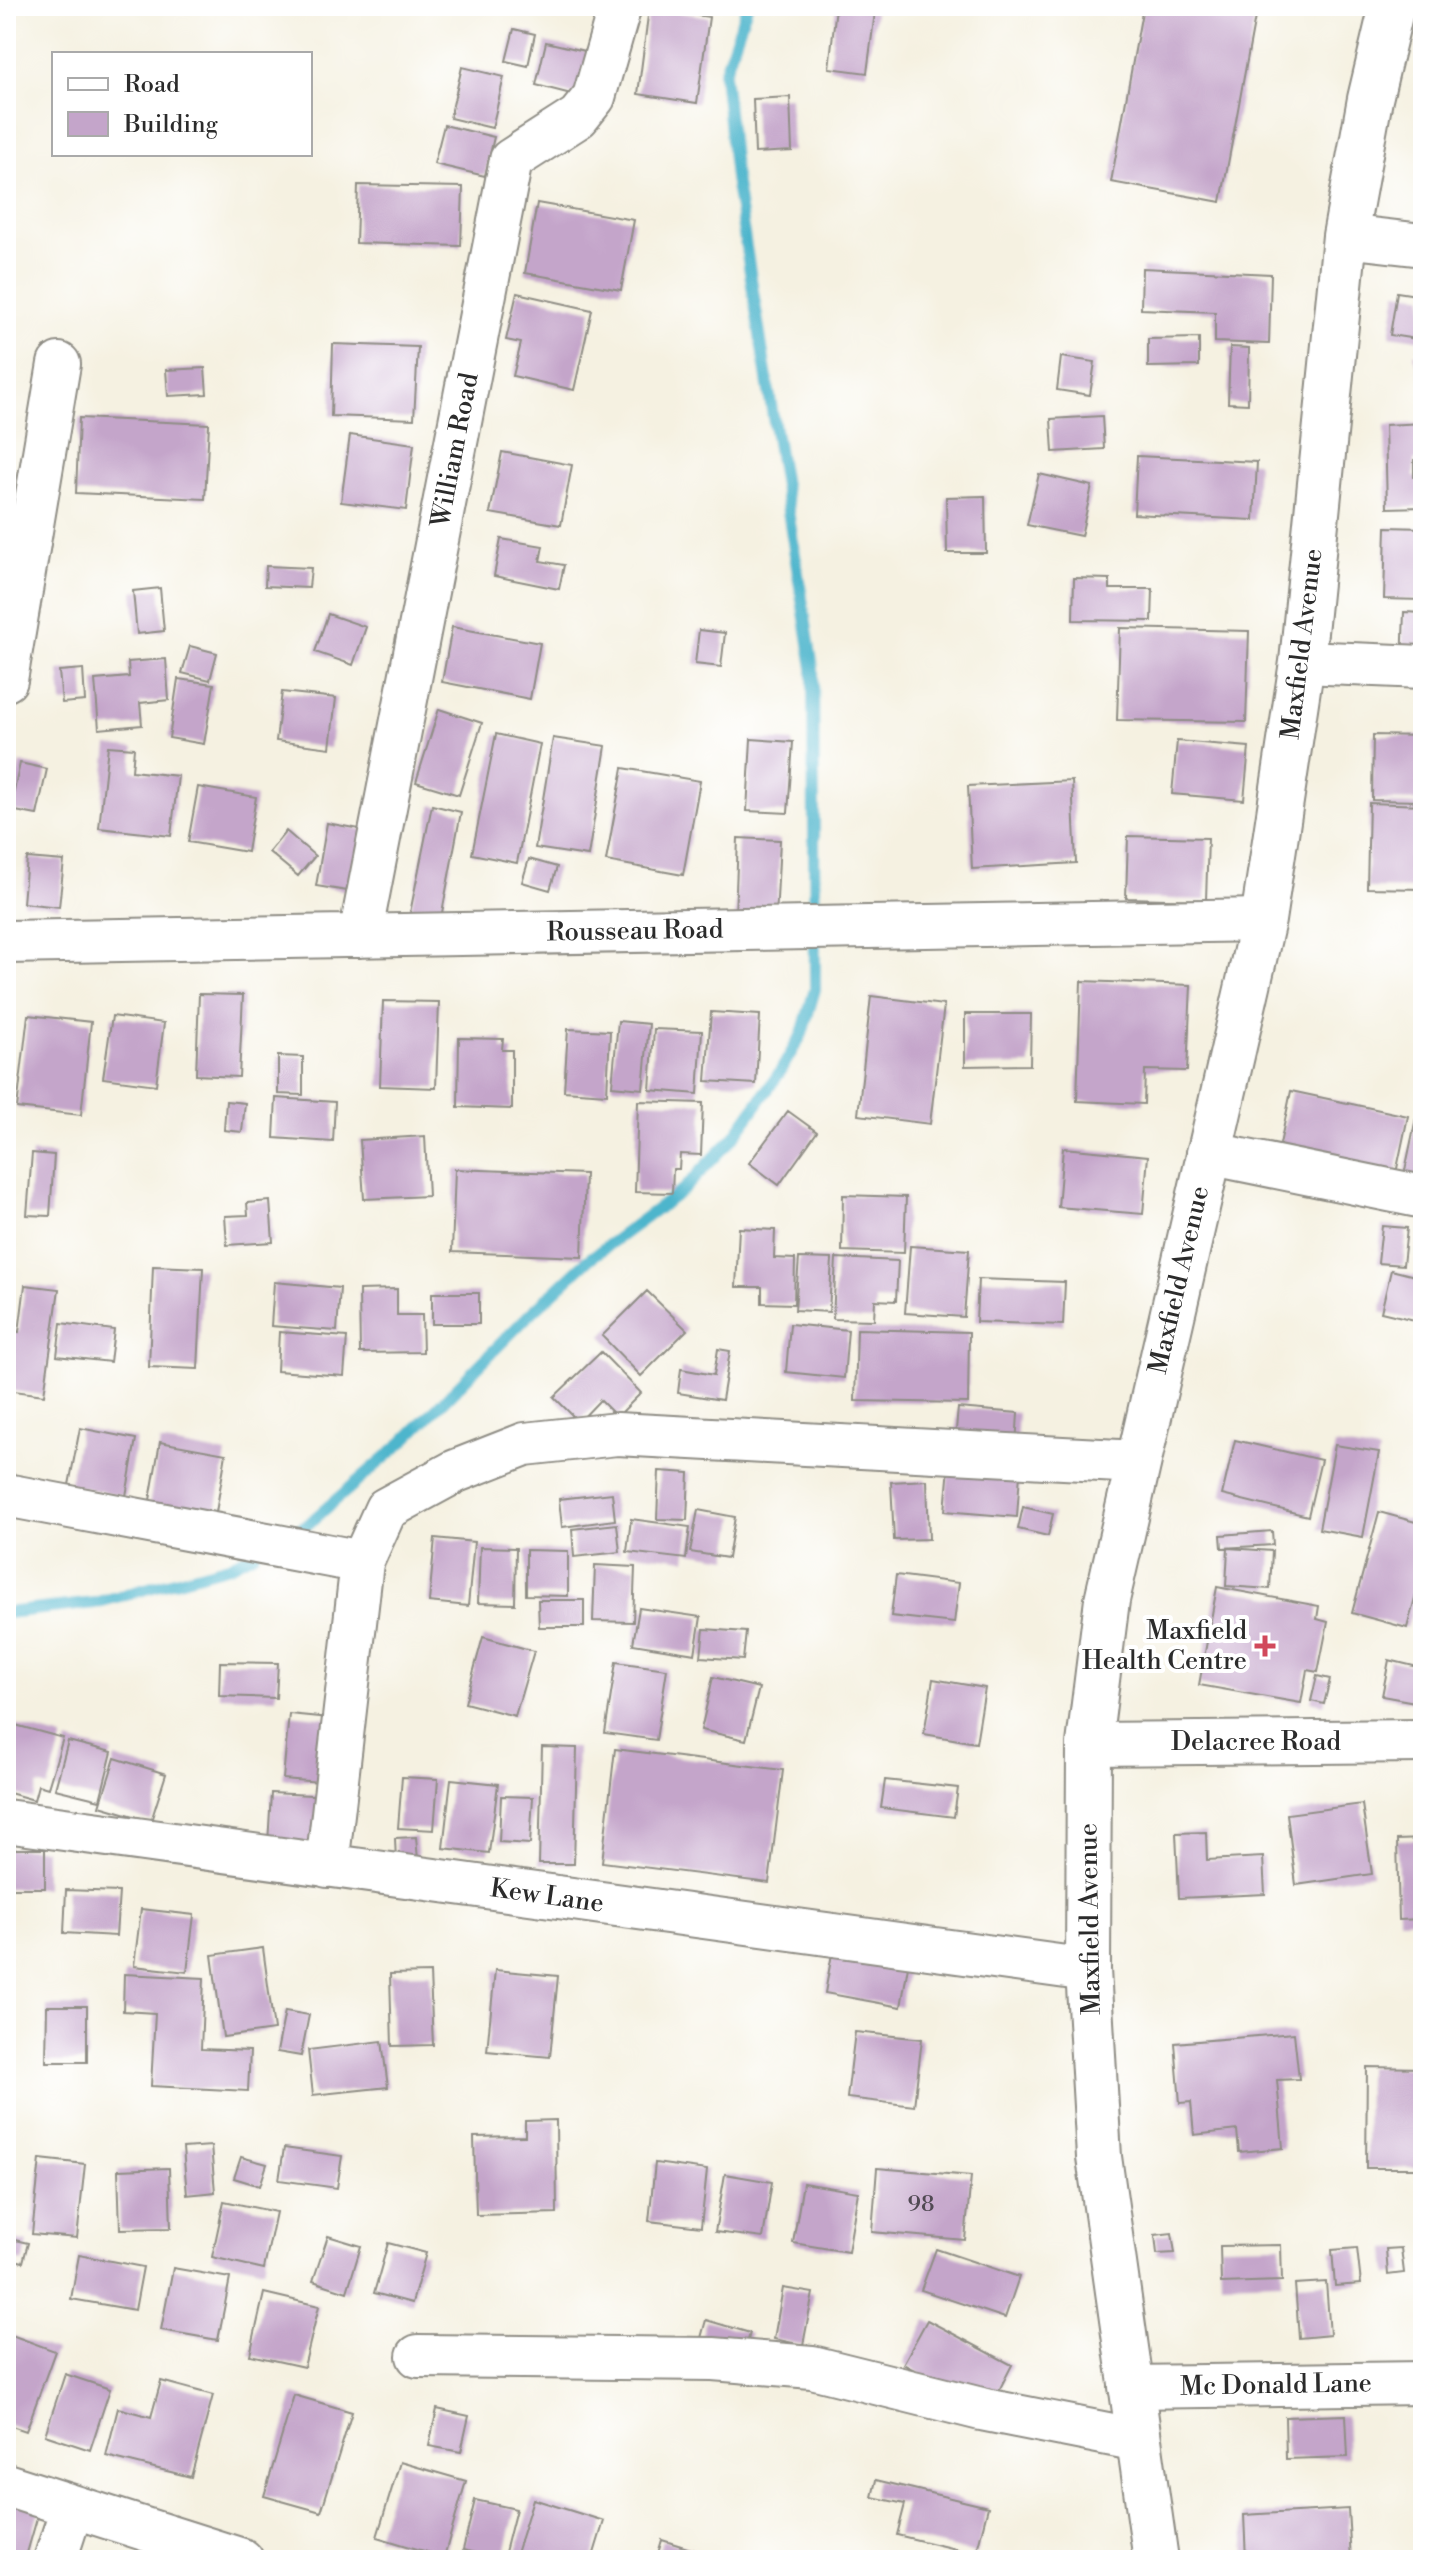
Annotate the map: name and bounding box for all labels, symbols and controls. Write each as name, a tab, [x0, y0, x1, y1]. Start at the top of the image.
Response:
legend	[52, 52, 312, 156]
text: Road	[124, 70, 180, 100]
text: Building	[123, 110, 218, 140]
street label: William Road	[424, 370, 486, 531]
street label: Maxfield Avenue	[1274, 547, 1330, 741]
street label: Rousseau Road	[546, 913, 724, 949]
street label: Maxfield Avenue	[1142, 1183, 1216, 1377]
place label: Maxfield Health Centre	[1082, 1615, 1247, 1677]
marker: Maxfield Health Centre	[1254, 1635, 1276, 1657]
street label: Delacree Road	[1171, 1726, 1341, 1758]
street label: Maxfield Avenue	[1072, 1823, 1108, 2015]
street label: Kew Lane	[488, 1872, 606, 1920]
house number: 98	[908, 2191, 934, 2218]
street label: Mc Donald Lane	[1180, 2367, 1372, 2403]

